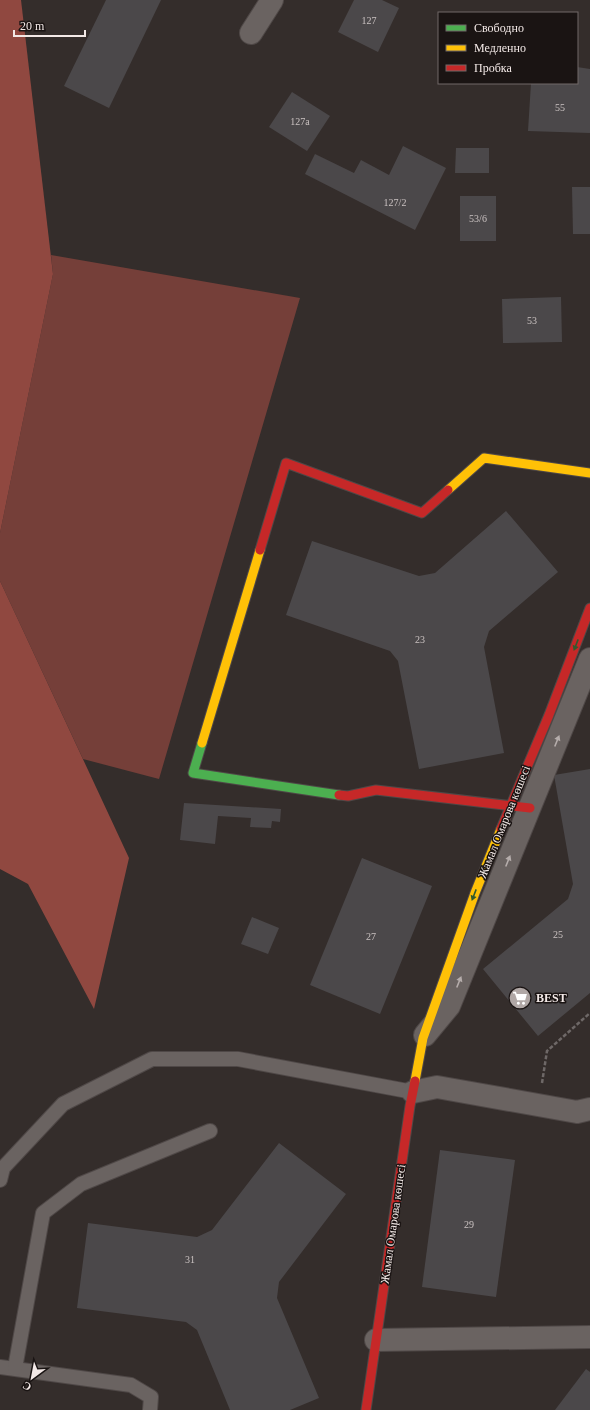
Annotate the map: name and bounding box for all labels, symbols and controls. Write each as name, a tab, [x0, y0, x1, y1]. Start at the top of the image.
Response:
scale bar	[14, 12, 85, 38]
legend	[438, 12, 578, 84]
house number: 127	[362, 15, 377, 26]
text: 20 m	[20, 19, 45, 33]
text: Свободно	[474, 21, 524, 35]
text: Медленно	[474, 41, 526, 55]
text: Пробка	[474, 61, 512, 75]
house number: 55	[555, 102, 565, 113]
house number: 127а	[290, 116, 310, 127]
house number: 127/2	[384, 197, 406, 208]
house number: 53/6	[469, 213, 487, 224]
house number: 53	[527, 315, 537, 326]
house number: 23	[415, 634, 425, 645]
one-way arrow	[573, 639, 579, 651]
one-way arrow	[554, 735, 560, 746]
street label: Жамал Омарова көшесі	[475, 763, 533, 880]
one-way arrow	[505, 856, 511, 867]
one-way arrow	[471, 889, 477, 901]
house number: 25	[553, 929, 563, 940]
house number: 27	[366, 931, 376, 942]
one-way arrow	[456, 976, 462, 987]
supermarket icon: BEST	[507, 985, 533, 1011]
place label: BEST	[536, 991, 567, 1005]
street label: Жамал Омарова көшесі	[378, 1163, 408, 1285]
house number: 29	[464, 1219, 474, 1230]
house number: 31	[185, 1254, 195, 1265]
north arrow	[12, 1358, 52, 1398]
text: С	[20, 1379, 33, 1394]

